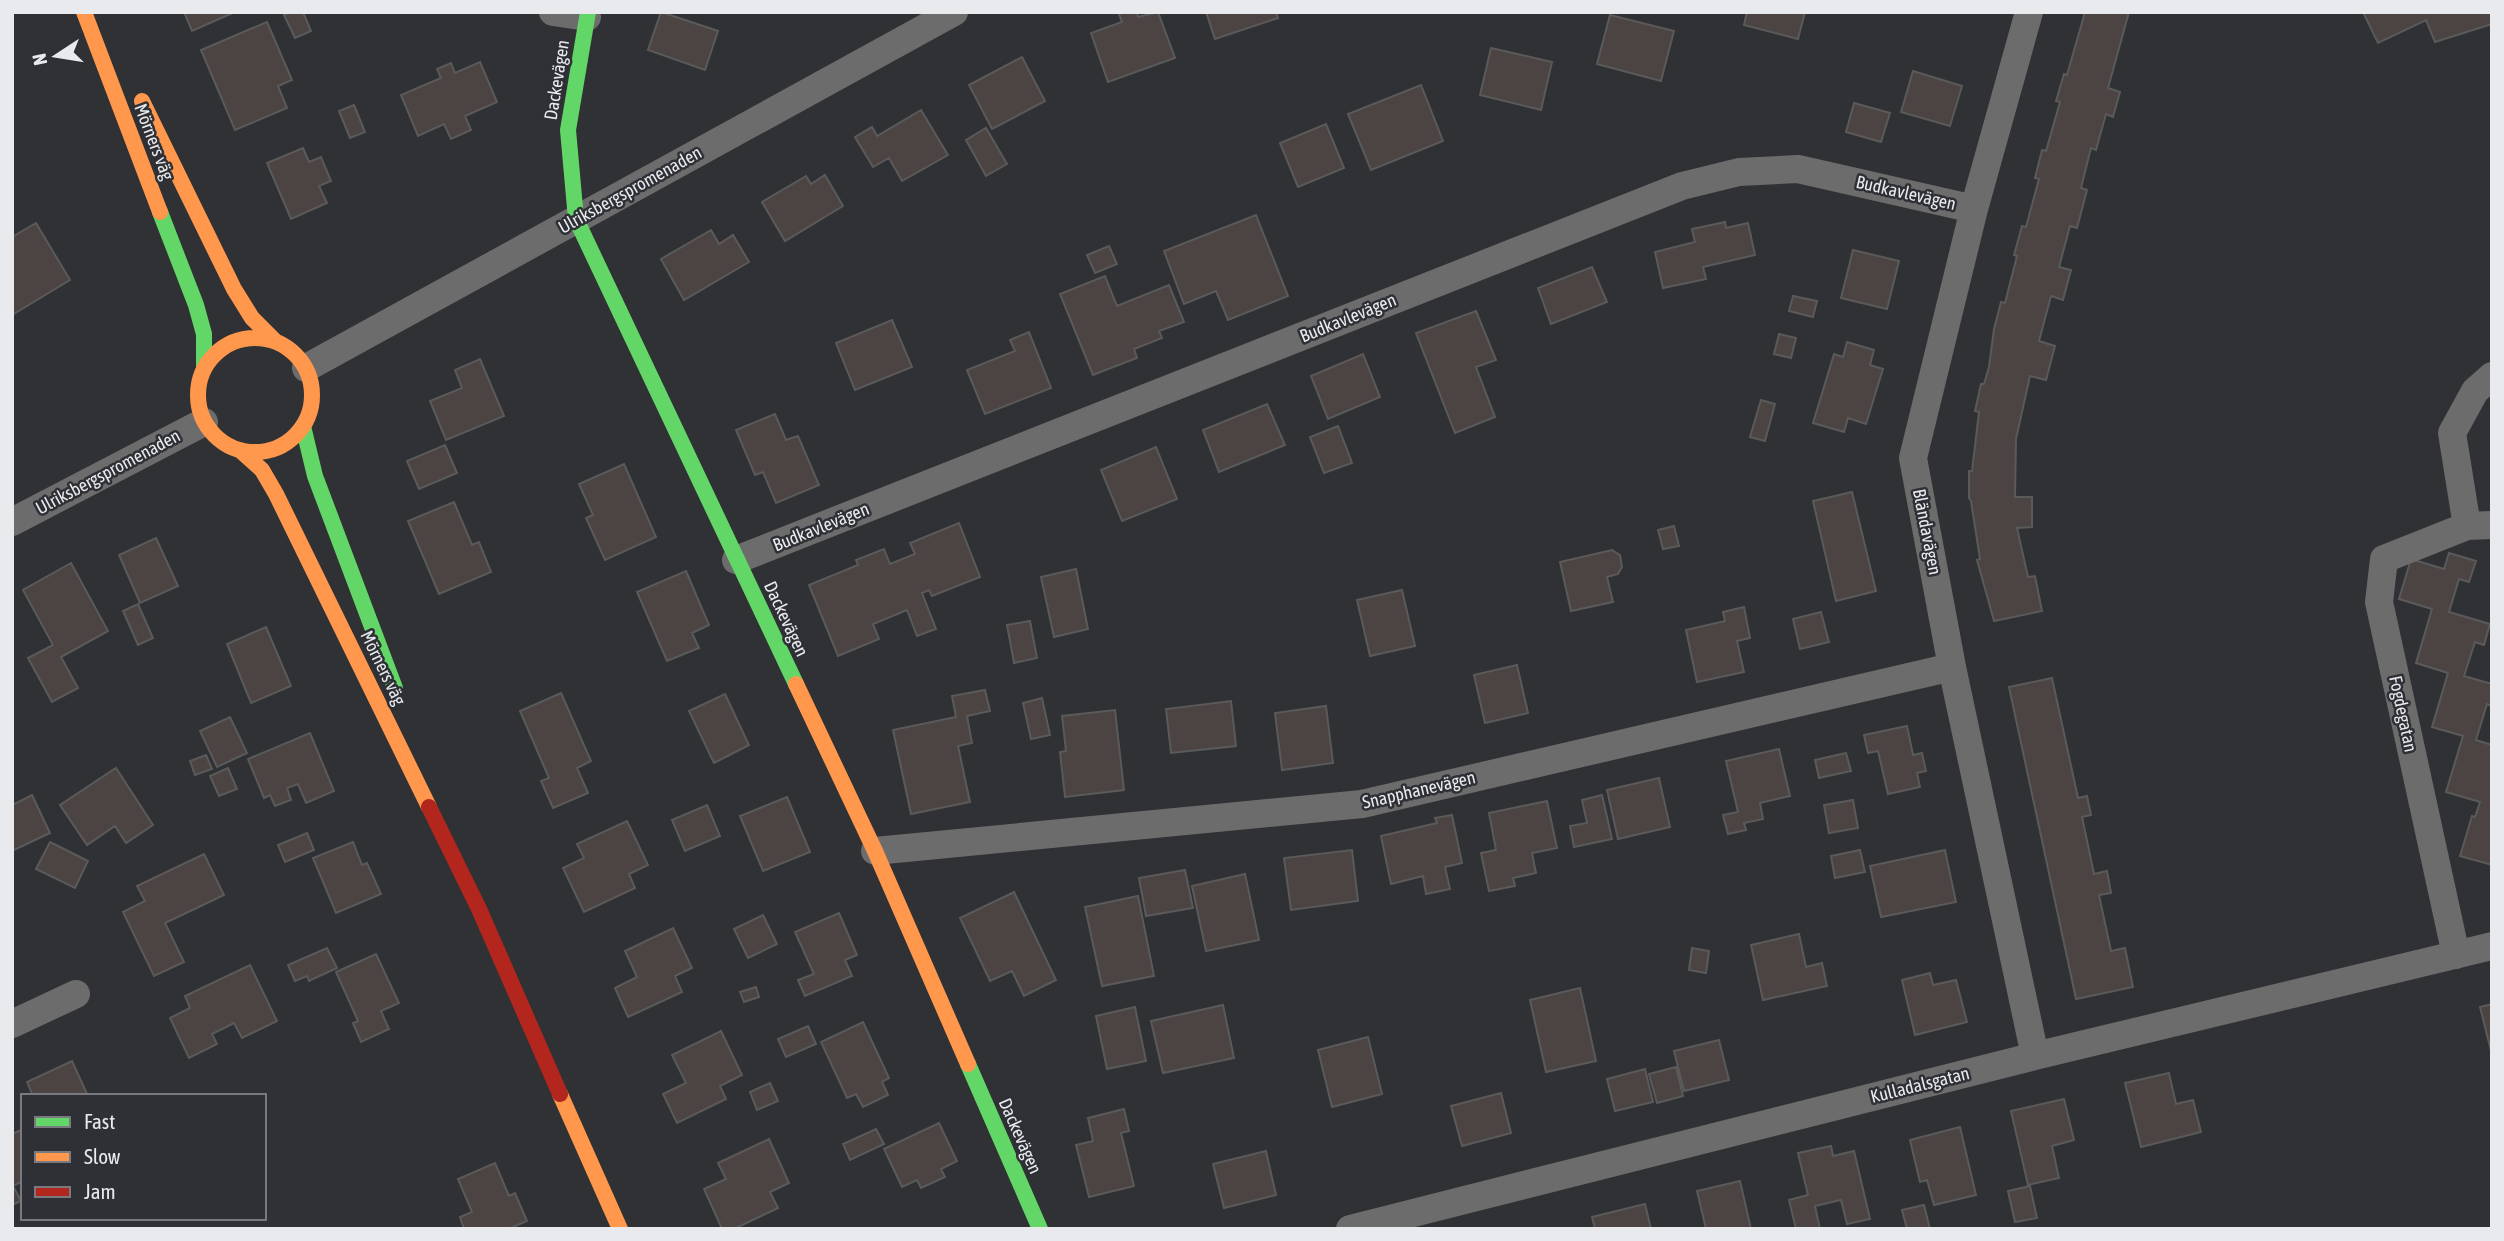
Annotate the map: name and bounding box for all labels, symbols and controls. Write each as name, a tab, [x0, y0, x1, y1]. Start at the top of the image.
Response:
north arrow	[21, 21, 91, 91]
street label: Dackevägen	[540, 38, 573, 121]
text: N	[27, 52, 51, 67]
street label: Mörners väg	[130, 101, 179, 183]
street label: Ulriksbergspromenaden	[554, 141, 705, 238]
street label: Budkavlevägen	[1854, 171, 1958, 214]
street label: Budkavlevägen	[1297, 289, 1399, 346]
street label: Ulriksbergspromenaden	[32, 425, 184, 519]
street label: Bländavägen	[1909, 487, 1946, 577]
street label: Budkavlevägen	[770, 498, 872, 555]
street label: Dackevägen	[760, 578, 813, 660]
street label: Mörners väg	[356, 627, 411, 709]
street label: Fogdegatan	[2385, 674, 2422, 754]
street label: Snapphanevägen	[1360, 766, 1477, 813]
street label: Kulladalsgatan	[1868, 1062, 1972, 1107]
legend	[21, 1094, 266, 1220]
street label: Dackevägen	[994, 1095, 1046, 1177]
text: Fast	[84, 1109, 115, 1133]
text: Slow	[84, 1144, 121, 1168]
text: Jam	[84, 1179, 116, 1203]

